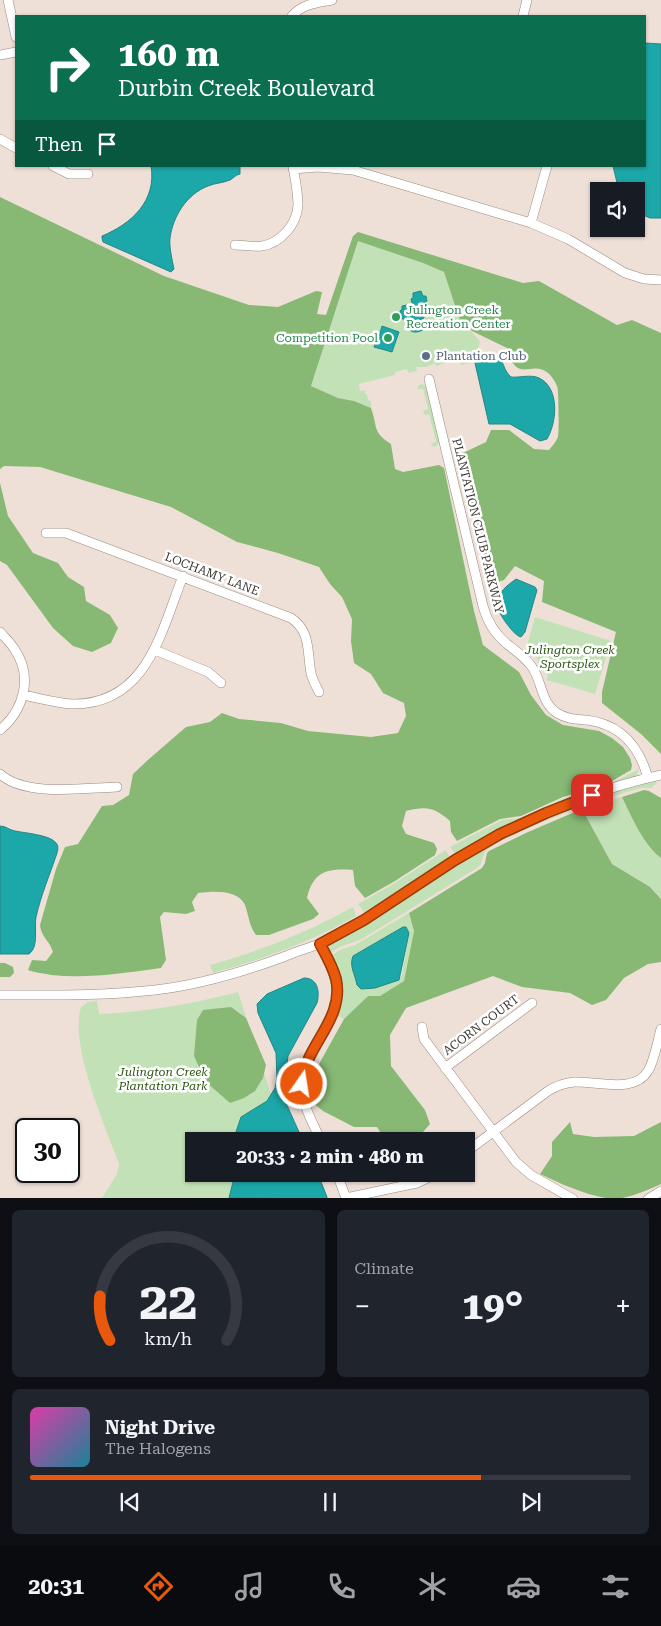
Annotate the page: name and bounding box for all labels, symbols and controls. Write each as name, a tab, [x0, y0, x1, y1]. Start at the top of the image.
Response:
text: 160 m	[118, 34, 219, 75]
icon: right	[35, 35, 100, 100]
text: Durbin Creek Boulevard	[118, 76, 375, 101]
icon: arrive	[93, 130, 121, 158]
text: Then	[35, 133, 83, 156]
map controls	[590, 182, 645, 237]
button: sound	[590, 182, 645, 237]
place label: Julington Creek Recreation Center	[406, 303, 511, 331]
marker: Julington Creek Recreation Center	[390, 311, 402, 323]
place label: Competition Pool	[276, 331, 378, 345]
marker: Competition Pool	[382, 332, 394, 344]
place label: Plantation Club	[436, 349, 527, 363]
marker: Plantation Club	[420, 350, 432, 362]
street label: PLANTATION CLUB PARKWAY	[449, 437, 507, 616]
street label: LOCHAMY LANE	[163, 550, 261, 598]
park label: Julington Creek Sportsplex	[524, 643, 615, 671]
pin	[571, 774, 613, 816]
icon: arrive	[578, 781, 606, 809]
street label: ACORN COURT	[440, 992, 522, 1058]
position arrow	[275, 1057, 327, 1109]
park label: Julington Creek Plantation Park	[117, 1065, 208, 1093]
speed limit sign: 30	[15, 1118, 80, 1183]
text: 20:33 · 2 min · 480 m	[236, 1145, 424, 1168]
text: Climate	[355, 1259, 414, 1278]
text: 22	[139, 1271, 197, 1332]
text: 19°	[462, 1284, 523, 1328]
text: −	[355, 1290, 370, 1323]
text: +	[615, 1290, 631, 1323]
text: km/h	[144, 1328, 193, 1349]
text: Night Drive	[105, 1416, 215, 1439]
text: The Halogens	[105, 1439, 211, 1458]
icon: previous	[116, 1488, 144, 1516]
icon: pause	[316, 1488, 344, 1516]
icon: next	[517, 1488, 545, 1516]
icon: directions	[141, 1569, 176, 1604]
icon: music	[232, 1569, 267, 1604]
icon: phone	[324, 1569, 359, 1604]
icon: climate	[415, 1569, 450, 1604]
icon: car	[506, 1569, 541, 1604]
icon: filters	[598, 1569, 633, 1604]
text: 20:31	[28, 1574, 84, 1599]

